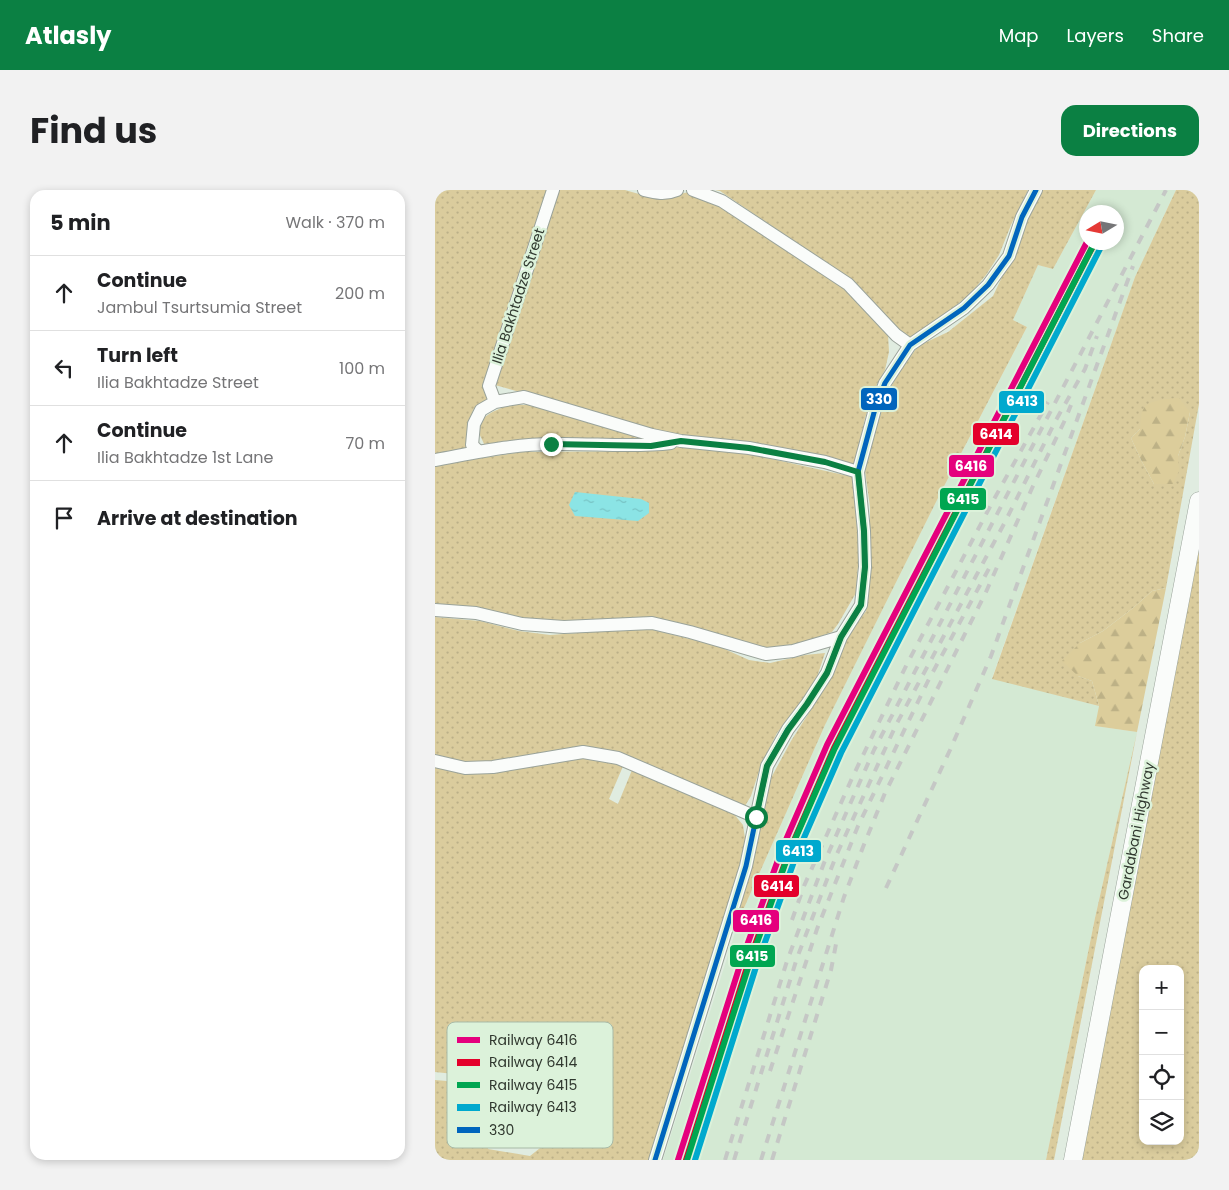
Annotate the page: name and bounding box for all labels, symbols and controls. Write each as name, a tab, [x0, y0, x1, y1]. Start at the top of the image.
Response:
text: Atlasly	[25, 19, 111, 52]
text: Map	[999, 23, 1039, 48]
text: Layers	[1067, 23, 1124, 48]
text: Share	[1152, 23, 1204, 48]
button: Directions	[1061, 105, 1199, 156]
text: Find us	[30, 106, 157, 155]
north arrow	[1079, 205, 1124, 250]
text: 5 min	[50, 208, 111, 237]
text: Walk · 370 m	[285, 211, 385, 234]
street label: Ilia Bakhtadze Street	[487, 226, 549, 366]
text: Continue	[97, 267, 187, 294]
icon: ahead	[50, 279, 78, 307]
text: 200 m	[335, 282, 385, 305]
text: Jambul Tsurtsumia Street	[97, 296, 302, 319]
text: Turn left	[97, 342, 178, 369]
icon: left	[50, 354, 78, 382]
text: 100 m	[339, 357, 385, 380]
text: Ilia Bakhtadze Street	[97, 371, 259, 394]
line badge: 330	[860, 387, 898, 411]
text: 330	[866, 389, 892, 409]
line badge: 6413	[998, 390, 1045, 414]
text: 6413	[1006, 391, 1038, 411]
text: Continue	[97, 417, 187, 444]
line badge: 6414	[972, 422, 1020, 446]
text: 6414	[979, 424, 1013, 444]
icon: ahead	[50, 429, 78, 457]
text: 70 m	[345, 432, 385, 455]
route end	[540, 433, 563, 456]
text: Ilia Bakhtadze 1st Lane	[97, 446, 273, 469]
line badge: 6416	[948, 454, 995, 478]
text: 6416	[955, 456, 987, 476]
line badge: 6415	[939, 487, 987, 511]
text: 6415	[947, 489, 979, 509]
icon: arrive	[50, 504, 78, 532]
text: Arrive at destination	[97, 505, 298, 532]
street label: Gardabani Highway	[1113, 760, 1159, 902]
route start	[745, 806, 768, 829]
line badge: 6413	[775, 839, 822, 863]
text: 6413	[782, 841, 814, 861]
line badge: 6414	[753, 874, 800, 898]
text: 6414	[760, 876, 794, 896]
line badge: 6416	[732, 909, 780, 933]
text: 6416	[740, 910, 772, 930]
line badge: 6415	[729, 944, 776, 968]
text: 6415	[736, 946, 768, 966]
map controls	[1139, 965, 1184, 1145]
button: +	[1139, 965, 1184, 1010]
button: −	[1139, 1010, 1184, 1055]
legend	[447, 1022, 613, 1148]
text: Railway 6416	[489, 1030, 578, 1050]
text: Railway 6414	[489, 1052, 578, 1072]
button: locate	[1139, 1055, 1184, 1100]
text: Railway 6415	[489, 1075, 577, 1095]
text: Railway 6413	[489, 1097, 577, 1117]
button: layers	[1139, 1100, 1184, 1145]
text: 330	[489, 1120, 514, 1140]

